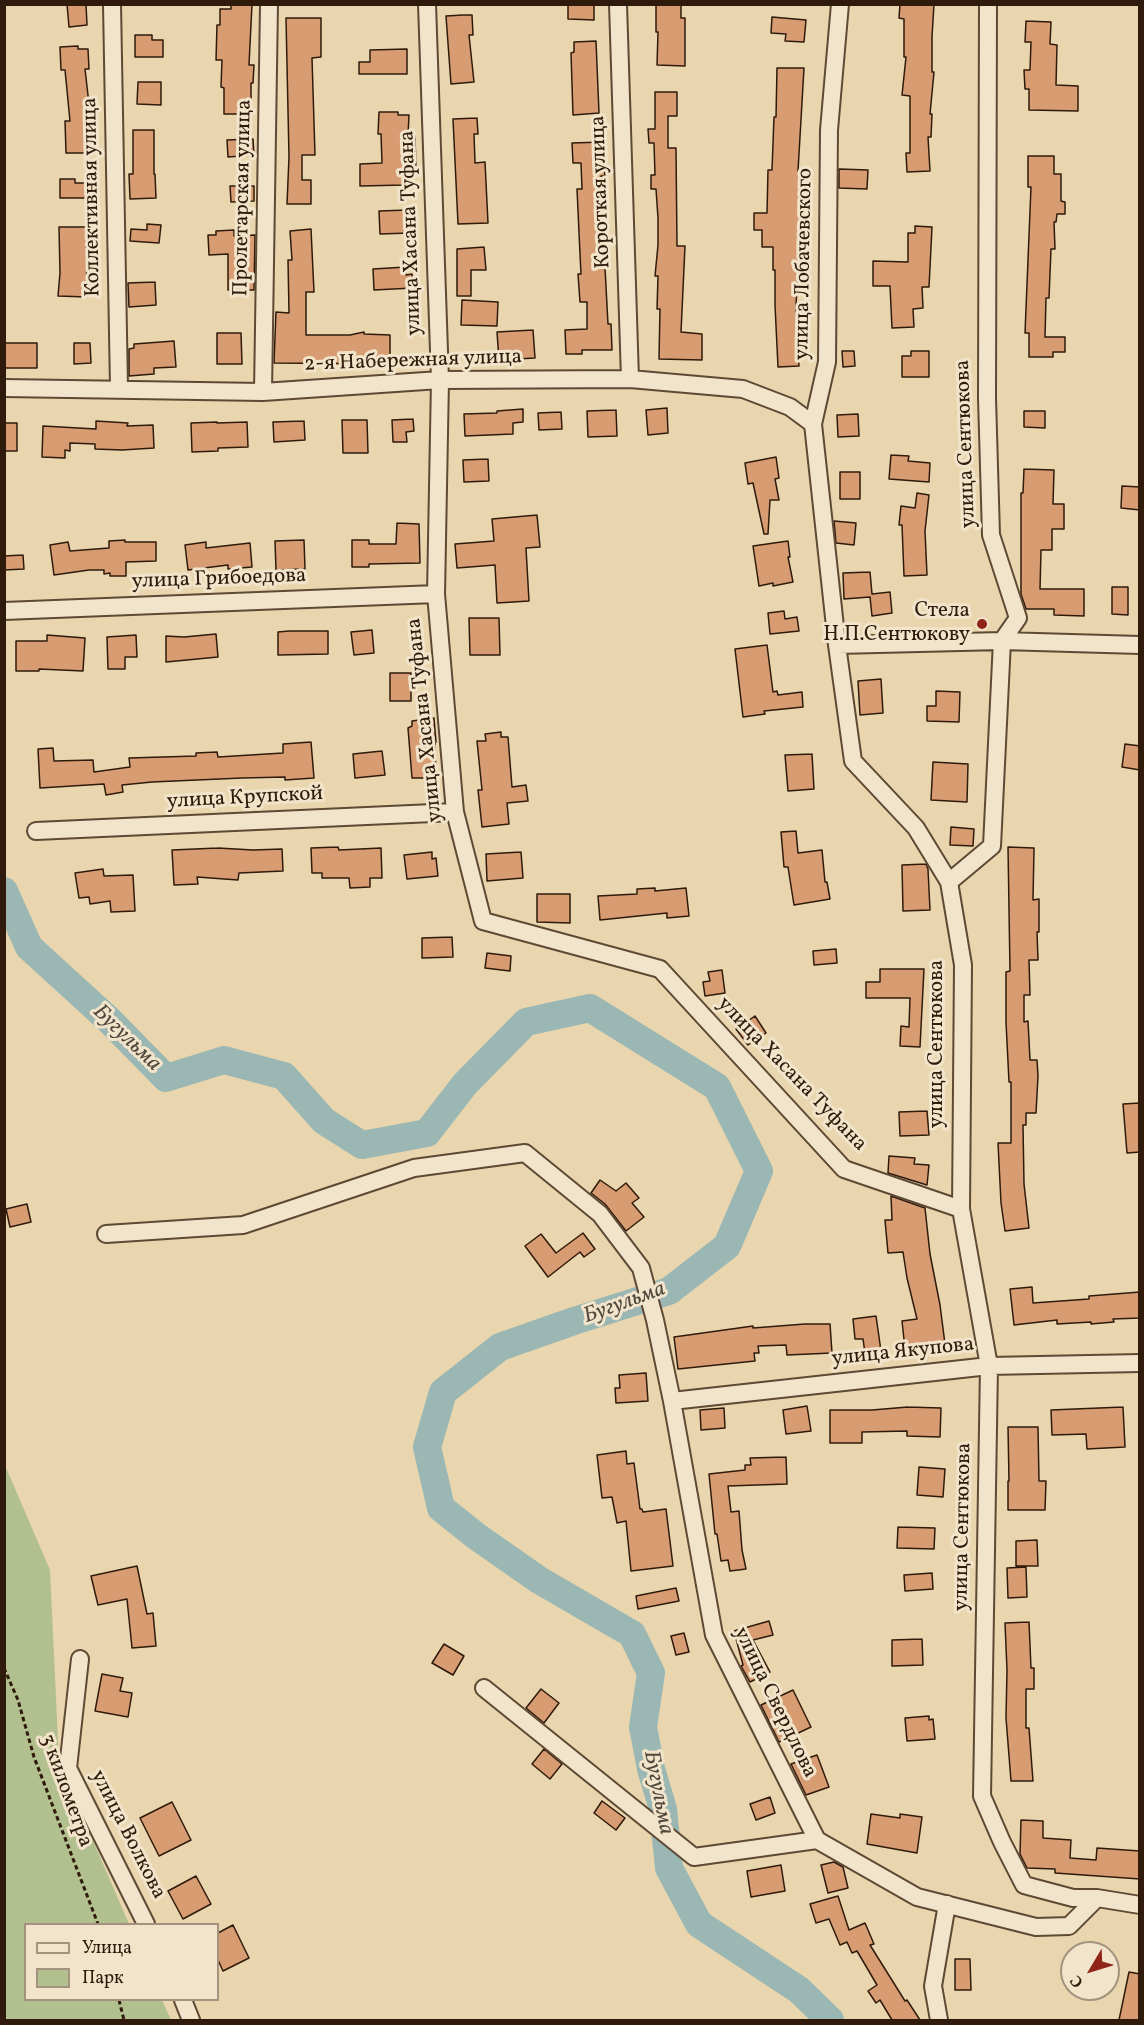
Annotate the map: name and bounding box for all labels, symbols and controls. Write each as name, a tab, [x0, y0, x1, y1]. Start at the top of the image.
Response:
street label: Коллективная улица	[79, 97, 107, 297]
street label: Пролетарская улица	[230, 99, 258, 297]
street label: Короткая улица	[587, 115, 617, 269]
street label: улица Хасана Туфана	[396, 130, 428, 336]
street label: улица Лобачевского	[791, 168, 819, 360]
street label: 2-я Набережная улица	[304, 346, 522, 378]
street label: улица Сентюкова	[951, 359, 983, 529]
street label: улица Грибоедова	[131, 564, 307, 596]
place label: Стела Н.П.Сентюкову	[823, 599, 970, 649]
street label: улица Хасана Туфана	[403, 617, 449, 823]
marker: Стела Н.П.Сентюкову	[975, 617, 989, 631]
street label: улица Крупской	[166, 782, 324, 816]
street label: улица Сентюкова	[925, 960, 951, 1128]
street label: улица Хасана Туфана	[711, 992, 871, 1158]
water label: Бугульма	[86, 1000, 166, 1078]
water label: Бугульма	[581, 1277, 669, 1331]
street label: улица Якупова	[831, 1333, 975, 1373]
street label: улица Сентюкова	[950, 1443, 978, 1611]
street label: улица Свердлова	[727, 1623, 821, 1783]
street label: 3 километра	[33, 1731, 97, 1851]
water label: Бугульма	[636, 1749, 678, 1837]
street label: улица Волкова	[84, 1766, 170, 1904]
legend	[24, 1923, 219, 2001]
text: Улица	[82, 1936, 132, 1961]
north arrow	[1060, 1941, 1120, 2001]
text: Парк	[82, 1966, 124, 1991]
text: С	[1066, 1970, 1089, 1992]

